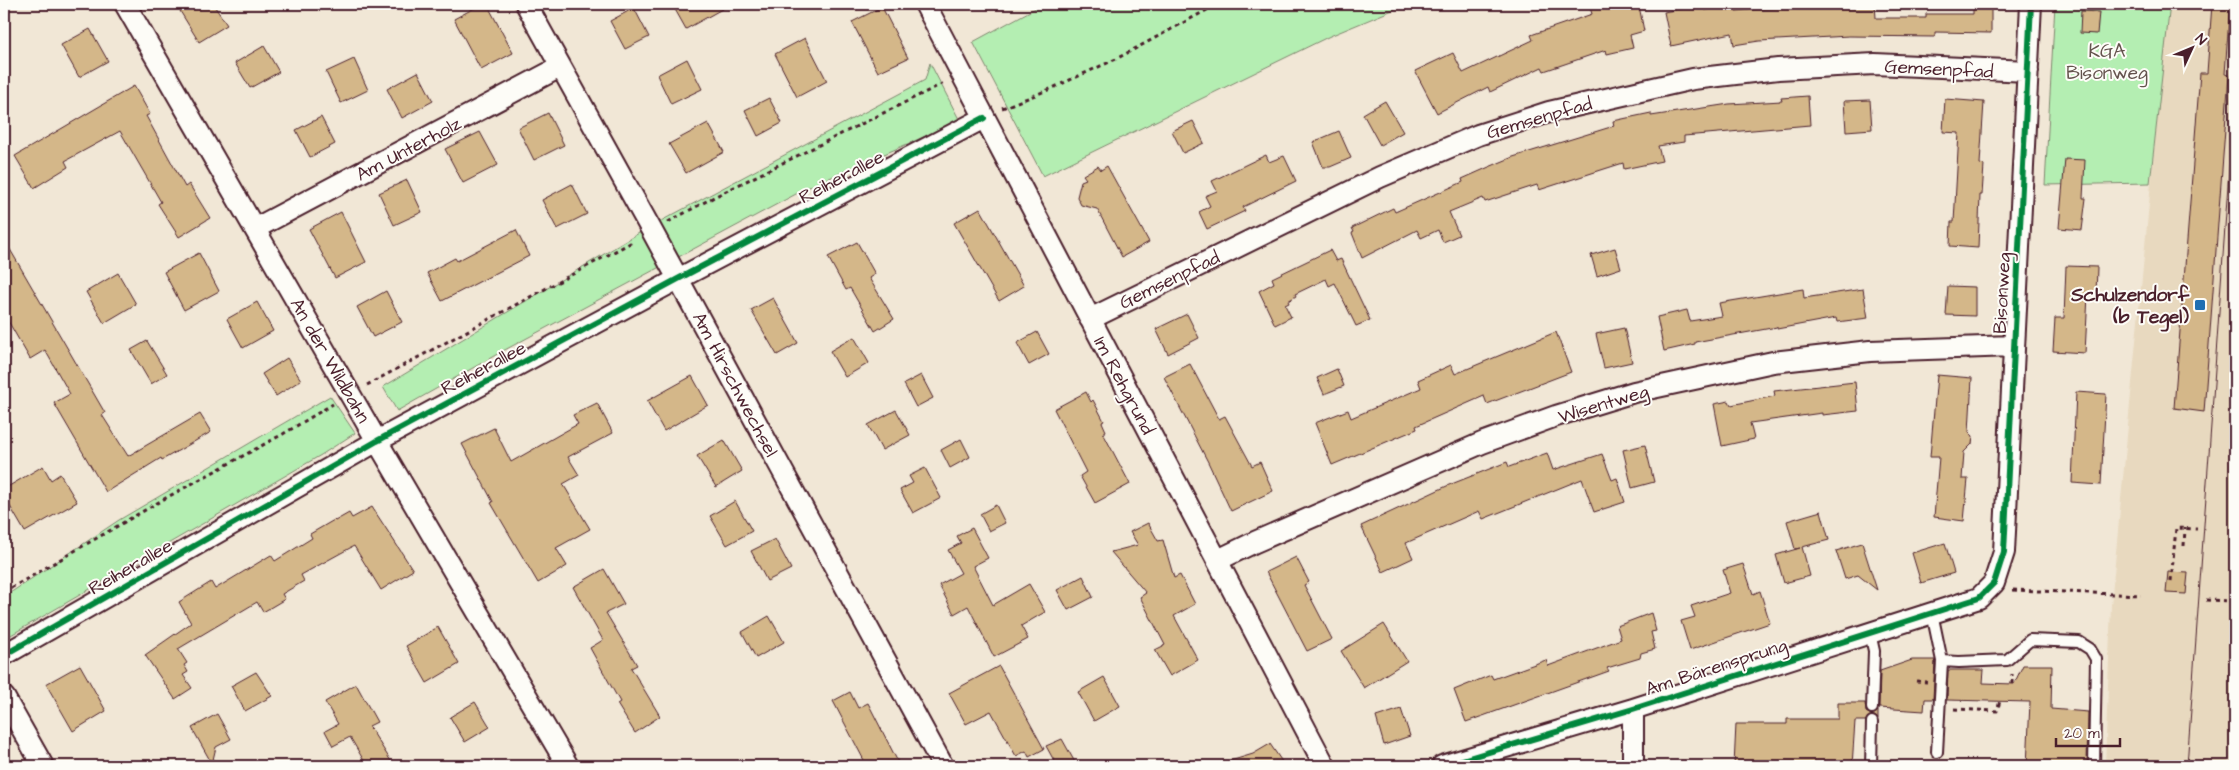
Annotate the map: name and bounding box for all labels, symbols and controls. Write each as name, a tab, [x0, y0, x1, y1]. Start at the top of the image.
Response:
north arrow	[2166, 22, 2216, 72]
text: N	[2190, 30, 2211, 50]
park label: KGA Bisonweg	[2066, 38, 2148, 88]
street label: Gemsenpfad	[1884, 53, 1994, 86]
street label: Gemsenpfad	[1483, 90, 1596, 146]
street label: Am Unterholz	[351, 110, 467, 188]
street label: Reiherallee	[794, 144, 889, 211]
street label: Gemsenpfad	[1115, 244, 1225, 316]
street label: Bisonweg	[1987, 251, 2019, 335]
place label: Schulzendorf (b Tegel)	[2070, 282, 2190, 332]
street label: An der Wildbahn	[283, 293, 376, 428]
marker: Schulzendorf (b Tegel)	[2193, 298, 2207, 312]
street label: Am Hirschwechsel	[685, 308, 784, 462]
street label: Im Rehgrund	[1086, 332, 1161, 440]
street label: Reiherallee	[436, 335, 531, 402]
street label: Wisentweg	[1555, 378, 1652, 432]
street label: Reiherallee	[84, 532, 178, 602]
street label: Am Bärensprung	[1642, 632, 1791, 704]
scale bar	[2056, 715, 2120, 747]
text: 20 m	[2064, 723, 2100, 744]

